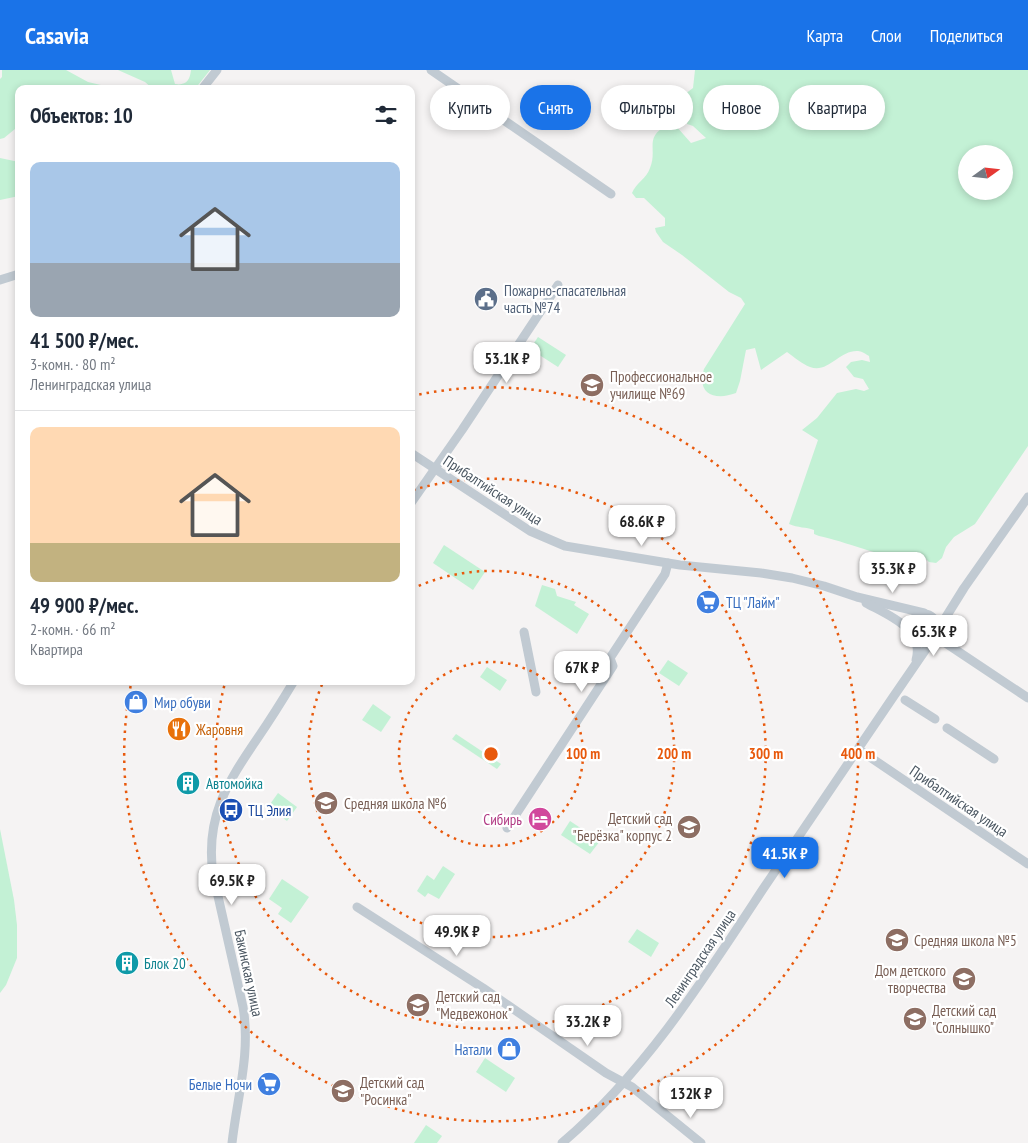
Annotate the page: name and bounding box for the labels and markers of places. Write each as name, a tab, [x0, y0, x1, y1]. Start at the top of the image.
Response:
place label: Пожарно-спасательная часть №74	[504, 281, 626, 317]
public building icon: Пожарно-спасательная часть №74	[473, 286, 499, 312]
pin: 53.1K ₽	[461, 342, 553, 384]
place label: Профессиональное училище №69	[610, 367, 712, 403]
school or university icon: Профессиональное училище №69	[579, 372, 605, 398]
pin: 68.6K ₽	[596, 504, 688, 547]
pin: 35.3K ₽	[847, 552, 939, 594]
supermarket icon: ТЦ "Лайм"	[695, 589, 721, 615]
place label: ТЦ "Лайм"	[726, 593, 780, 612]
pin: 65.3K ₽	[888, 614, 980, 657]
pin: 67K ₽	[547, 650, 617, 693]
shop icon: Мир обуви	[123, 689, 149, 715]
place label: Мир обуви	[154, 693, 211, 712]
restaurant icon: Жаровня	[166, 716, 192, 742]
place label: Жаровня	[195, 720, 243, 739]
centre of rings	[482, 745, 500, 763]
building icon: Автомойка	[175, 770, 201, 796]
place label: Автомойка	[206, 774, 263, 793]
school or university icon: Средняя школа №6	[313, 790, 339, 816]
place label: Средняя школа №6	[344, 794, 447, 813]
bus stop icon: ТЦ Элия	[218, 797, 244, 823]
place label: ТЦ Элия	[248, 801, 291, 820]
hotel icon: Сибирь	[527, 806, 553, 832]
place label: Детский сад "Берёзка" корпус 2	[573, 809, 672, 845]
place label: Сибирь	[483, 810, 522, 829]
school or university icon: Детский сад "Берёзка" корпус 2	[676, 814, 702, 840]
pin: 41.5K ₽	[739, 836, 831, 879]
pin: 69.5K ₽	[186, 864, 278, 906]
pin: 49.9K ₽	[411, 914, 503, 957]
school or university icon: Средняя школа №5	[884, 927, 910, 953]
place label: Средняя школа №5	[914, 931, 1017, 950]
building icon: Блок 20	[114, 950, 140, 976]
place label: Блок 20	[144, 954, 186, 973]
place label: Дом детского творчества	[875, 961, 946, 997]
school or university icon: Дом детского творчества	[951, 966, 977, 992]
place label: Детский сад "Медвежонок"	[436, 987, 512, 1023]
school or university icon: Детский сад "Медвежонок"	[405, 992, 431, 1018]
place label: Детский сад "Солнышко"	[932, 1001, 997, 1037]
pin: 33.2K ₽	[542, 1004, 634, 1047]
school or university icon: Детский сад "Солнышко"	[902, 1006, 928, 1032]
shop icon: Натали	[496, 1036, 522, 1062]
place label: Натали	[454, 1040, 492, 1059]
supermarket icon: Белые Ночи	[256, 1071, 282, 1097]
place label: Детский сад "Росинка"	[360, 1073, 425, 1109]
place label: Белые Ночи	[189, 1075, 252, 1094]
pin: 132K ₽	[650, 1076, 732, 1119]
school or university icon: Детский сад "Росинка"	[330, 1078, 356, 1104]

